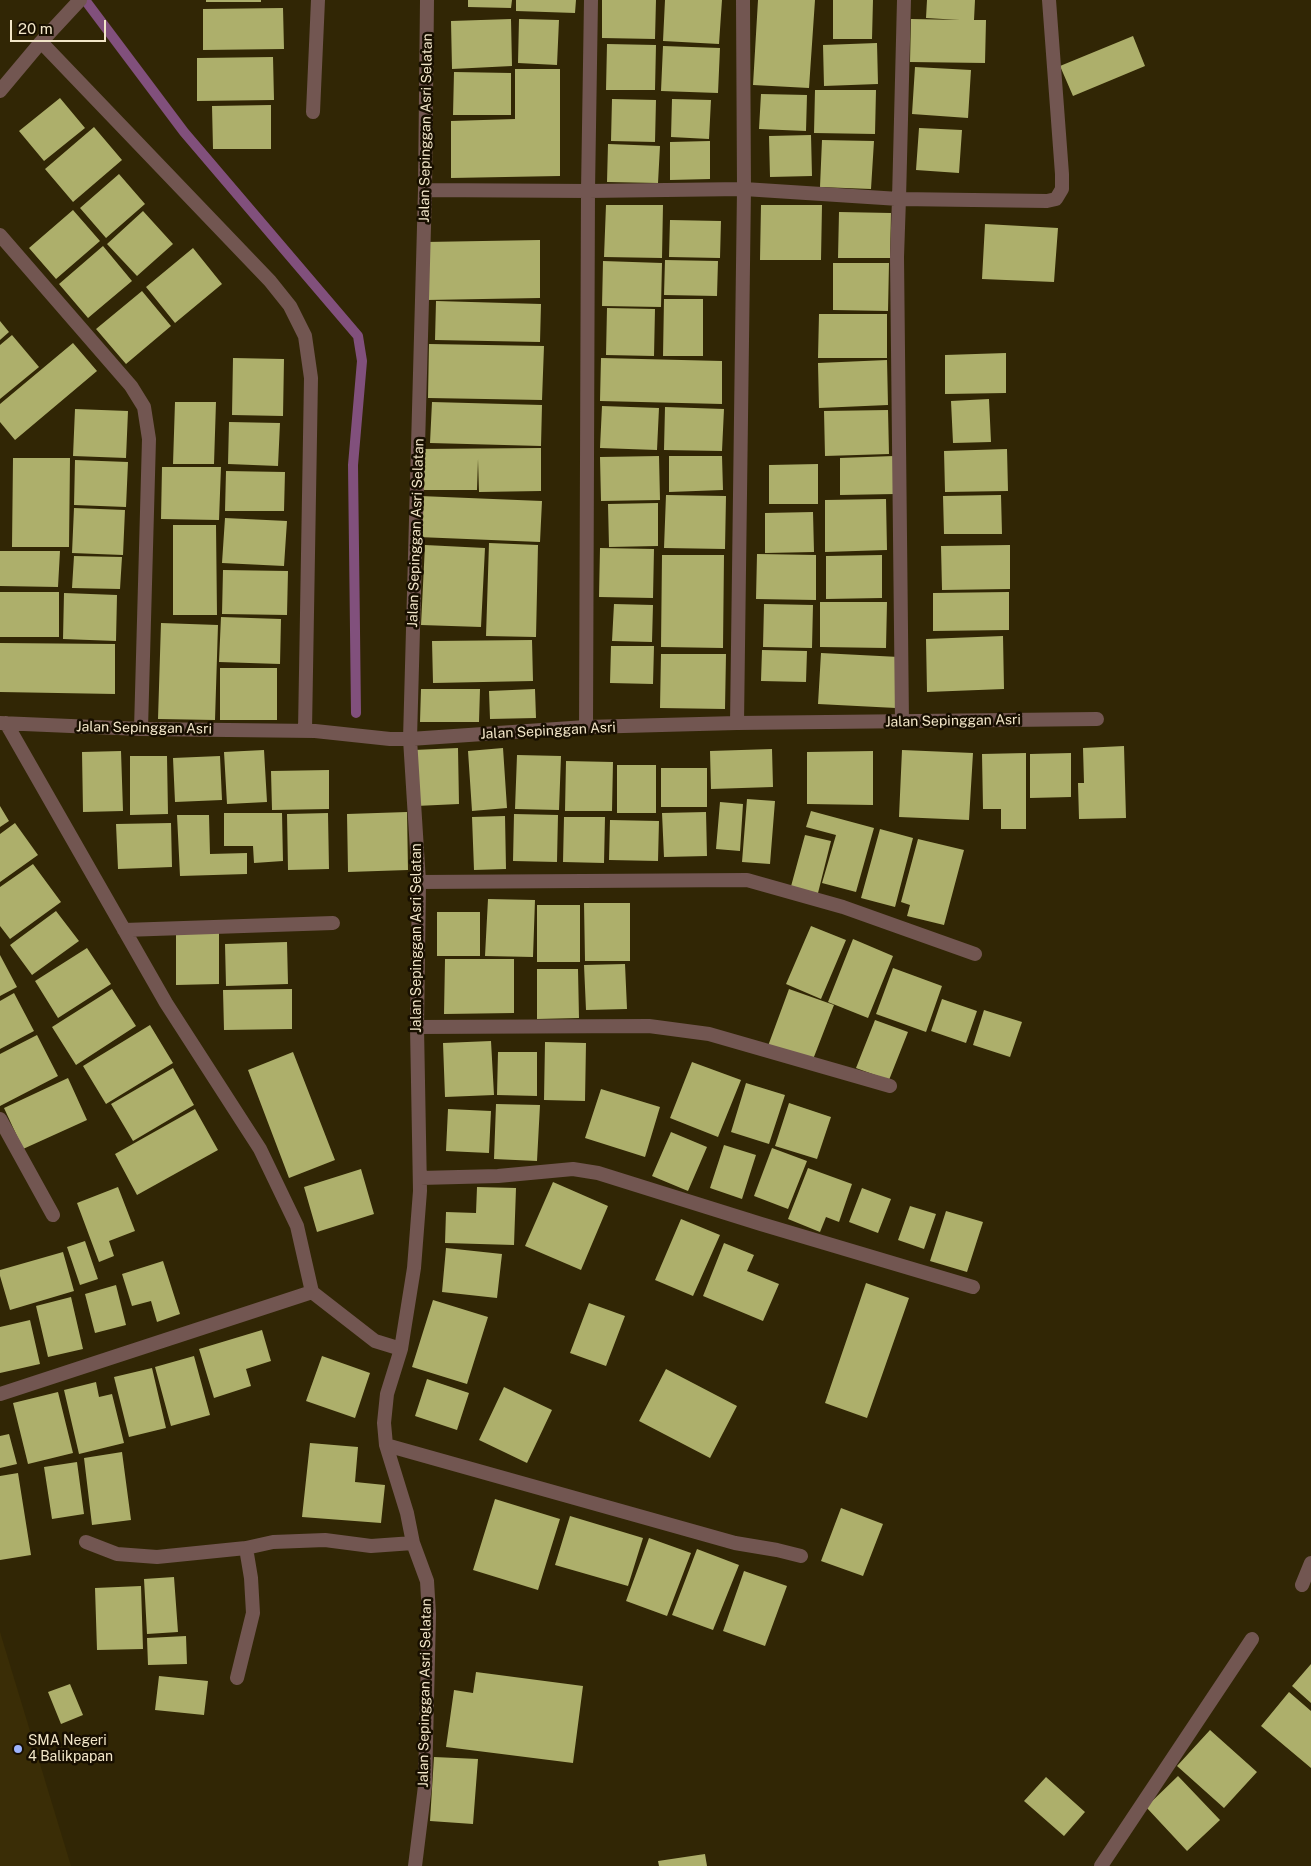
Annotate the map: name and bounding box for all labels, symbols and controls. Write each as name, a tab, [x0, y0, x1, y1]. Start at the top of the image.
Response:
scale bar	[12, 10, 109, 42]
text: 20 m	[18, 20, 53, 37]
street label: Jalan Sepinggan Asri Selatan	[416, 33, 436, 223]
street label: Jalan Sepinggan Asri Selatan	[404, 438, 428, 628]
street label: Jalan Sepinggan Asri	[885, 711, 1021, 731]
street label: Jalan Sepinggan Asri	[76, 718, 212, 738]
street label: Jalan Sepinggan Asri	[480, 719, 616, 743]
street label: Jalan Sepinggan Asri Selatan	[409, 843, 425, 1033]
street label: Jalan Sepinggan Asri Selatan	[415, 1598, 435, 1788]
place label: SMA Negeri 4 Balikpapan	[28, 1733, 113, 1765]
marker: SMA Negeri 4 Balikpapan	[12, 1743, 24, 1755]

